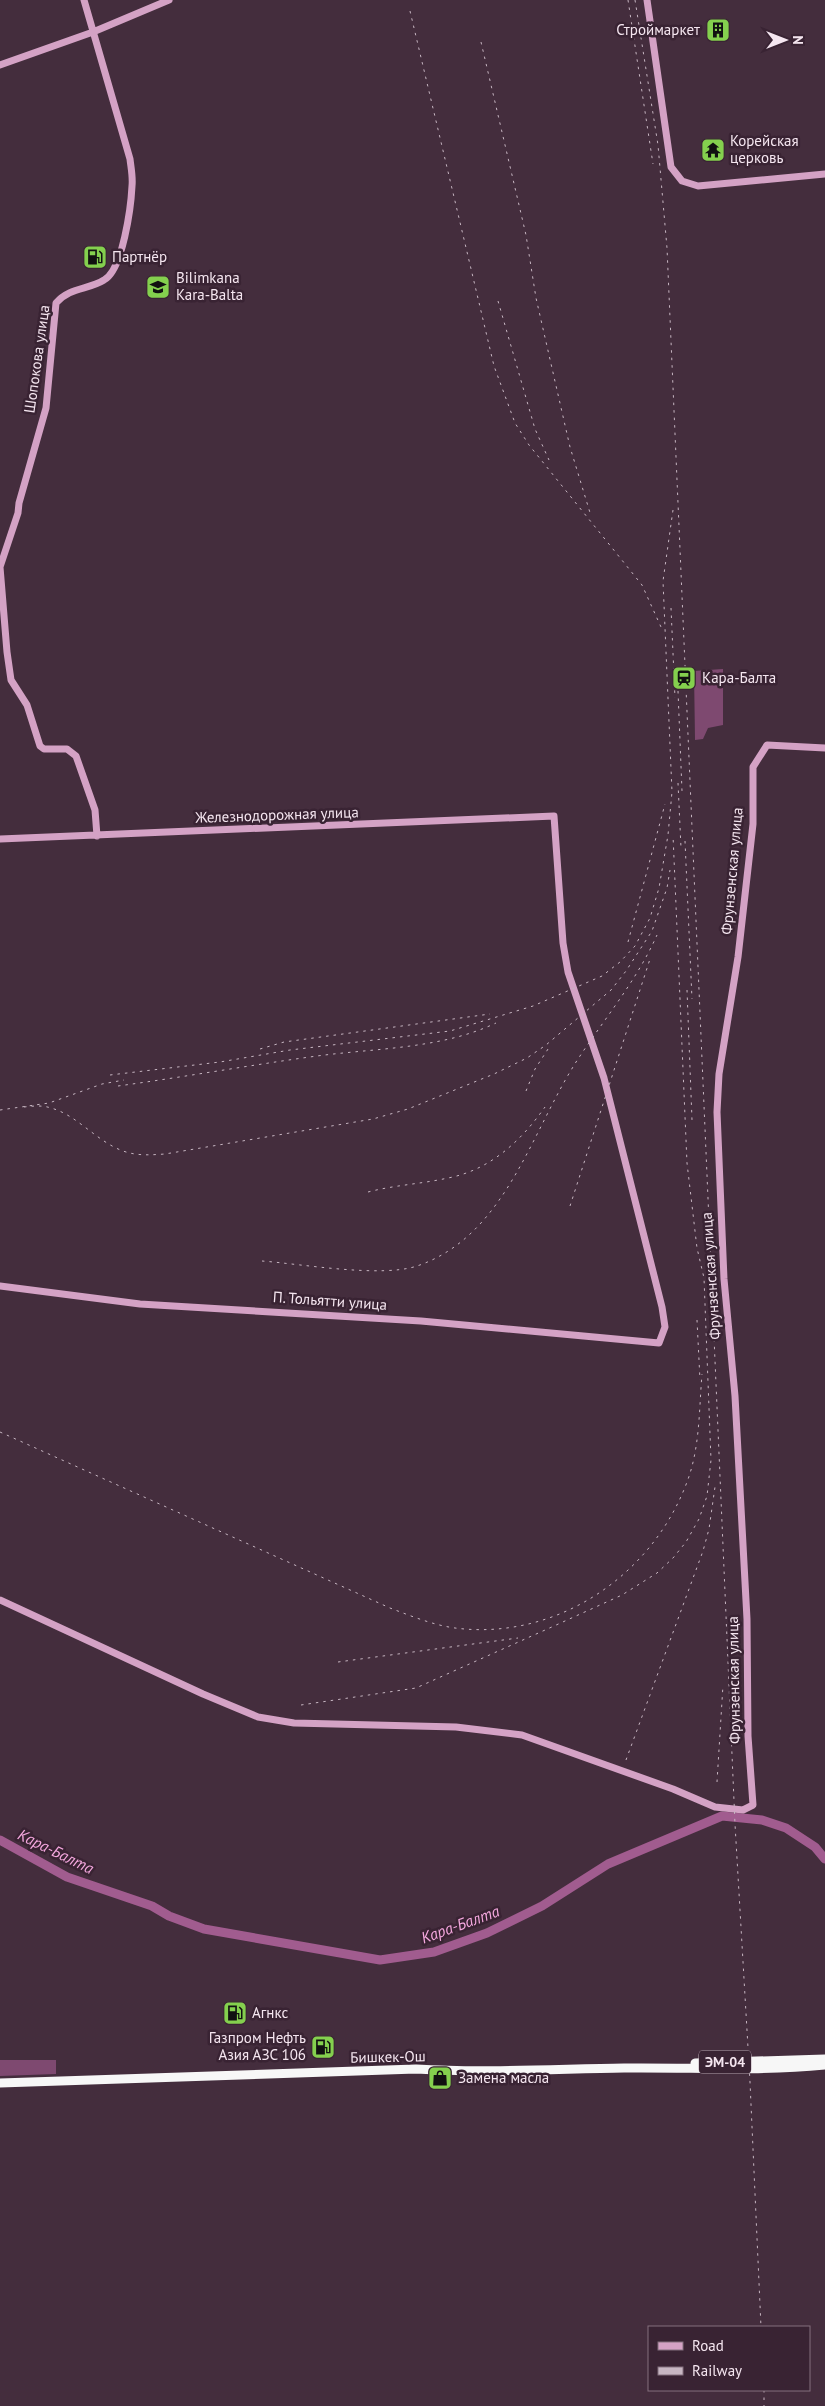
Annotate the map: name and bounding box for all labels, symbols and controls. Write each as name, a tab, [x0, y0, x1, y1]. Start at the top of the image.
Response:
north arrow	[760, 15, 810, 65]
building icon: Строймаркет	[705, 17, 731, 43]
place label: Строймаркет	[616, 20, 700, 39]
text: N	[789, 35, 807, 45]
place label: Корейская церковь	[730, 131, 799, 167]
temple icon: Корейская церковь	[700, 137, 726, 163]
fuel station icon: Партнёр	[82, 244, 108, 270]
place label: Партнёр	[112, 247, 167, 266]
place label: Bilimkana Kara-Balta	[176, 268, 243, 304]
school or university icon: Bilimkana Kara-Balta	[145, 274, 171, 300]
street label: Шопокова улица	[19, 303, 54, 414]
station icon: Кара-Балта	[671, 665, 697, 691]
place label: Кара-Балта	[702, 668, 776, 687]
street label: Железнодорожная улица	[194, 802, 359, 827]
street label: Фрунзенская улица	[716, 806, 747, 935]
street label: Фрунзенская улица	[697, 1212, 724, 1340]
street label: П. Тольятти улица	[272, 1287, 388, 1314]
street label: Фрунзенская улица	[723, 1616, 744, 1744]
water label: Кара-Балта	[15, 1824, 97, 1878]
water label: Кара-Балта	[418, 1901, 502, 1947]
fuel station icon: Агнкс	[222, 2000, 248, 2026]
place label: Агнкс	[252, 2003, 288, 2022]
place label: Газпром Нефть Азия АЗС 106	[209, 2028, 306, 2064]
fuel station icon: Газпром Нефть Азия АЗС 106	[310, 2034, 336, 2060]
street label: Бишкек-Ош	[350, 2046, 426, 2067]
road number: ЭМ-04	[699, 2050, 751, 2074]
shop icon: Замена масла	[427, 2065, 453, 2091]
place label: Замена масла	[458, 2068, 549, 2087]
legend	[648, 2326, 810, 2391]
text: Road	[692, 2336, 724, 2355]
text: Railway	[692, 2361, 742, 2380]

